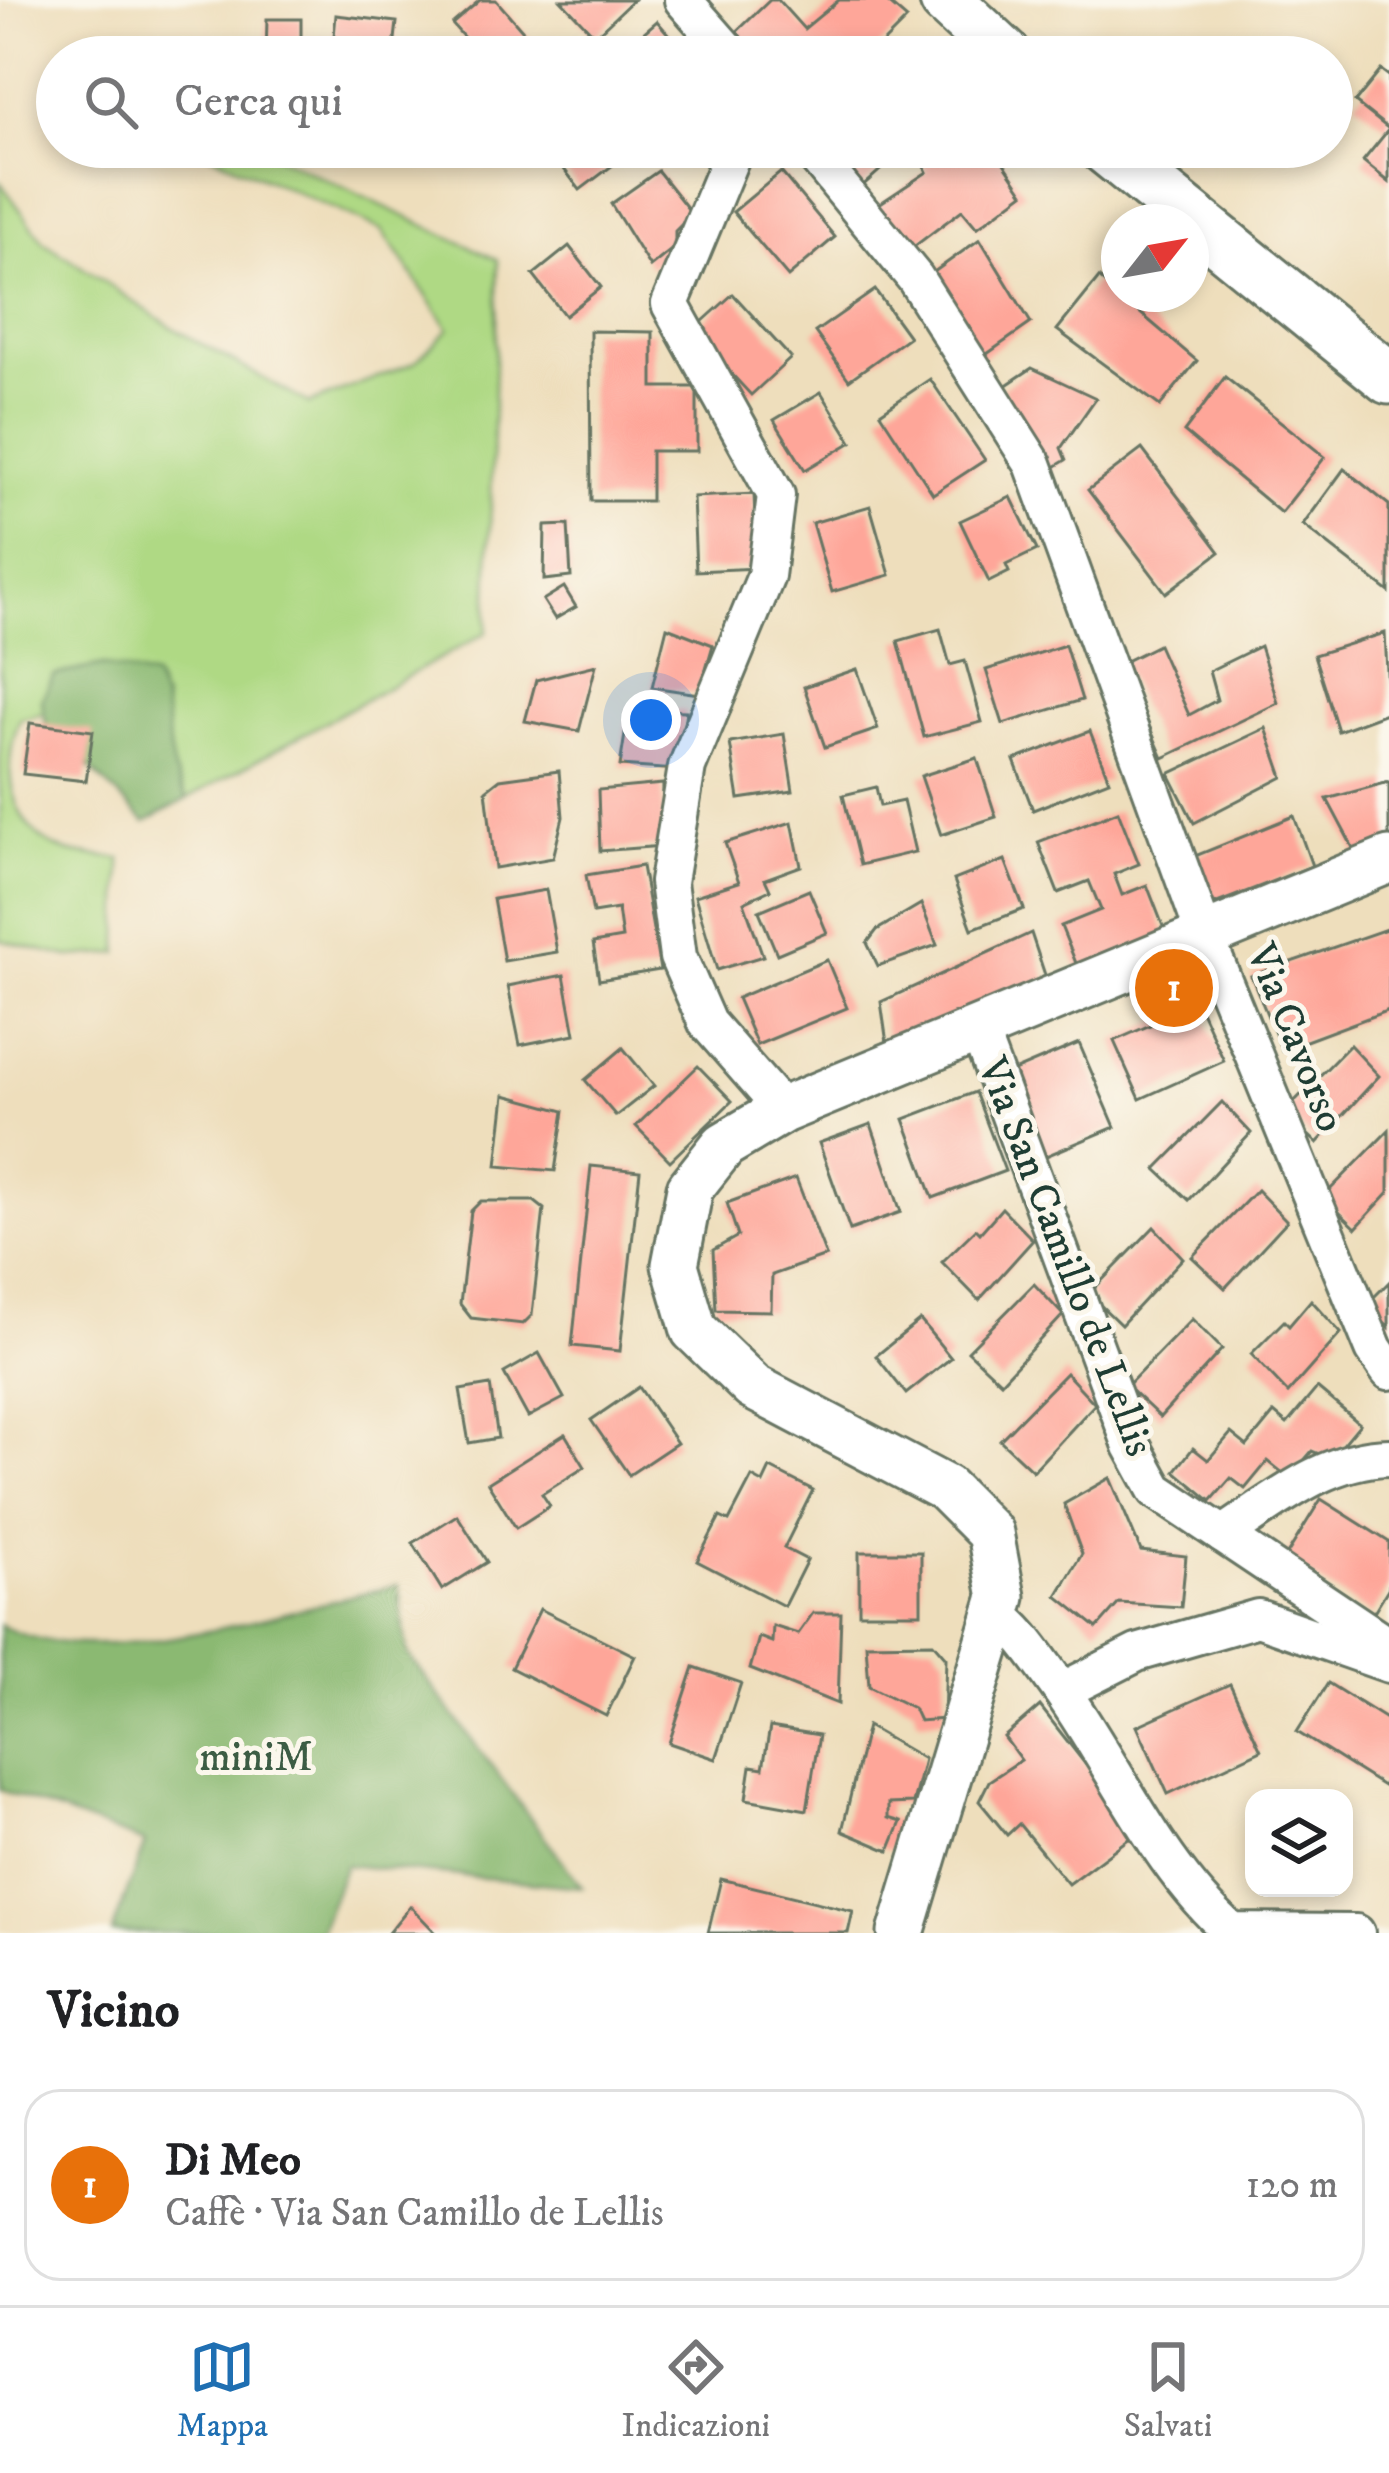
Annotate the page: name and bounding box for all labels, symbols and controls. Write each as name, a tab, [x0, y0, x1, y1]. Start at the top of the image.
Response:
search box	[36, 36, 1353, 168]
icon: search	[78, 69, 144, 135]
text: Cerca qui	[174, 74, 343, 130]
north arrow	[1101, 204, 1209, 312]
your location	[621, 690, 681, 750]
street label: Via Cavorso	[1233, 935, 1356, 1140]
pin: 1	[1135, 943, 1213, 1033]
street label: Via San Camillo de Lellis	[965, 1050, 1165, 1464]
park label: miniM	[199, 1732, 313, 1784]
map controls	[1245, 1789, 1353, 1897]
button: layers	[1245, 1789, 1353, 1897]
text: Vicino	[48, 1979, 179, 2043]
text: Di Meo	[165, 2133, 301, 2189]
text: 1	[83, 2161, 97, 2210]
text: 120 m	[1246, 2161, 1338, 2210]
text: Caffè · Via San Camillo de Lellis	[165, 2189, 664, 2238]
tab: Mappa	[177, 2334, 268, 2447]
tab: Indicazioni	[622, 2334, 770, 2447]
tab: Salvati	[1124, 2334, 1212, 2447]

